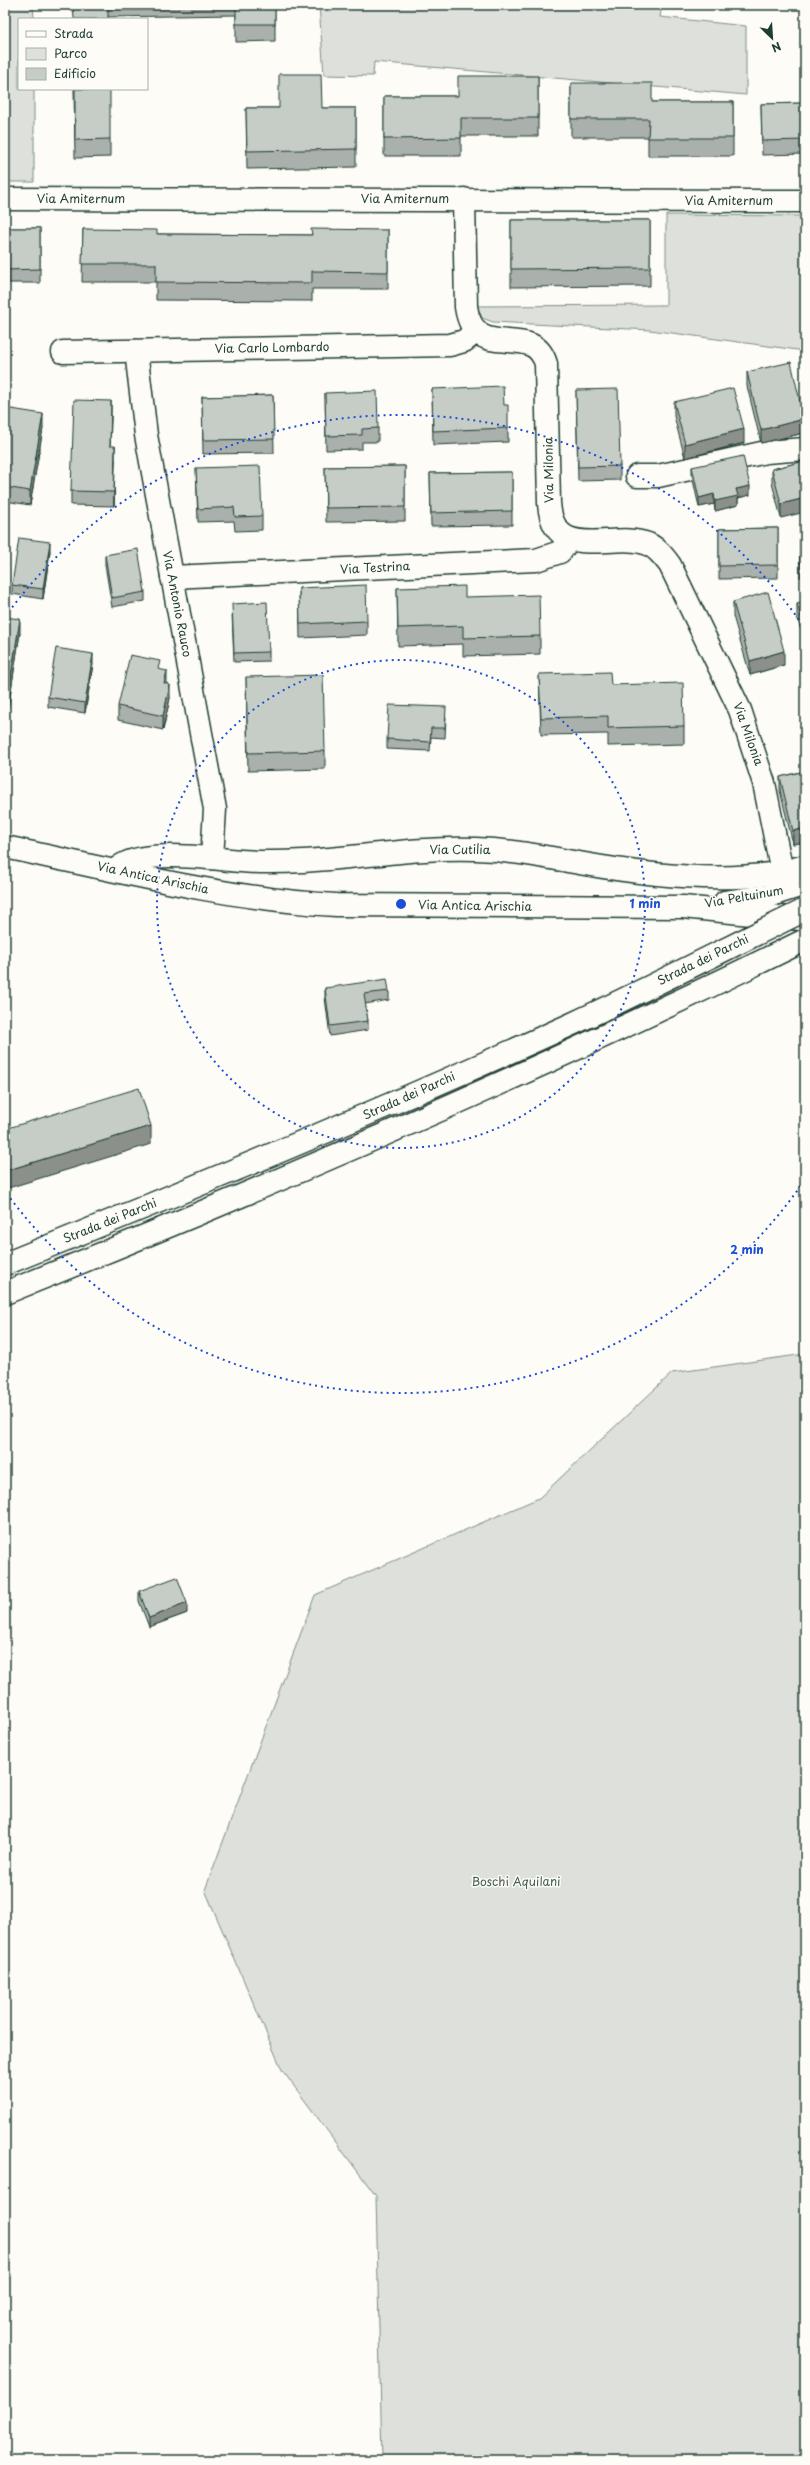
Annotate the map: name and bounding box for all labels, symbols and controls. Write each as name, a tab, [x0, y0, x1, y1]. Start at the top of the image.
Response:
legend	[18, 18, 148, 90]
north arrow	[752, 18, 792, 58]
text: Strada	[54, 24, 94, 42]
text: N	[769, 38, 784, 57]
text: Parco	[54, 44, 88, 62]
text: Edificio	[54, 64, 96, 82]
street label: Via Amiternum	[37, 189, 125, 207]
street label: Via Amiternum	[361, 189, 449, 207]
street label: Via Amiternum	[685, 191, 773, 209]
street label: Via Carlo Lombardo	[214, 337, 330, 357]
street label: Via Milonia	[538, 436, 558, 503]
street label: Via Antonio Rauco	[159, 549, 197, 659]
street label: Via Testrina	[340, 556, 411, 578]
street label: Via Milonia	[729, 700, 769, 768]
street label: Via Cutilia	[429, 840, 491, 858]
street label: Via Antica Arischia	[96, 856, 211, 898]
street label: Via Peltuinum	[703, 880, 785, 912]
text: 1 min	[629, 894, 661, 912]
street label: Via Antica Arischia	[418, 895, 533, 915]
centre of rings	[394, 897, 408, 911]
street label: Strada dei Parchi	[654, 929, 751, 989]
street label: Strada dei Parchi	[359, 1067, 458, 1124]
street label: Strada dei Parchi	[60, 1193, 159, 1247]
text: 2 min	[730, 1240, 764, 1258]
park label: Boschi Aquilani	[471, 1872, 561, 1890]

